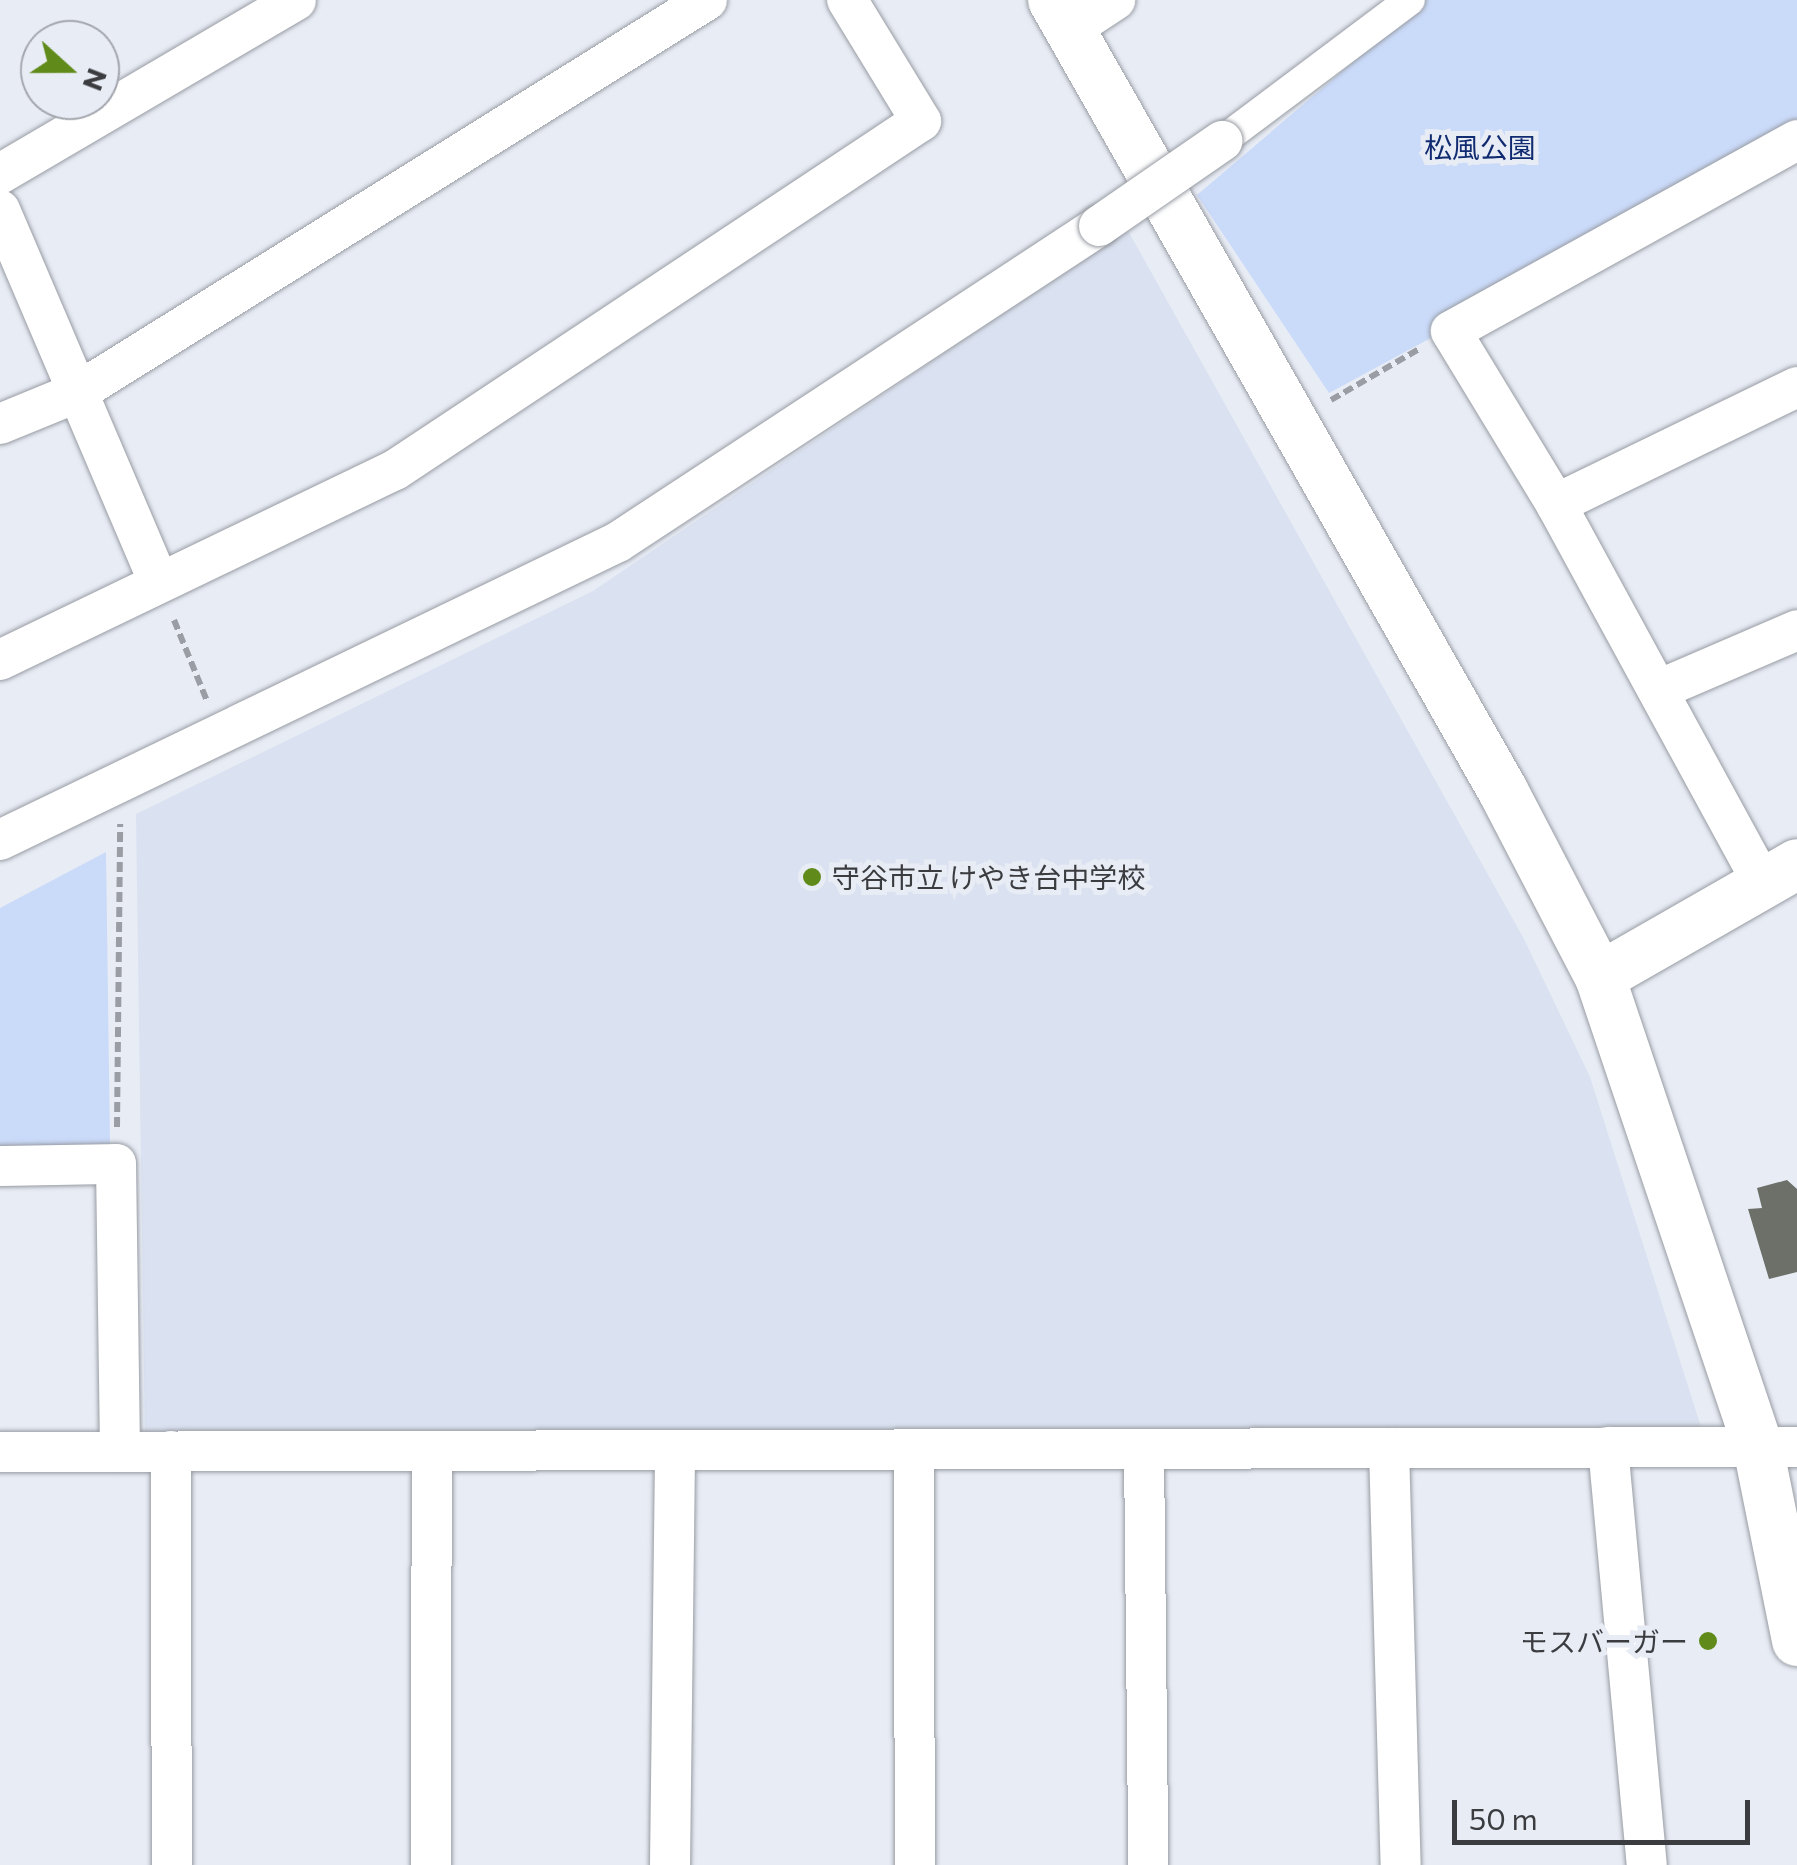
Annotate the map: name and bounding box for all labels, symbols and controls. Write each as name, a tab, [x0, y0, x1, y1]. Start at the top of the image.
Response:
north arrow	[20, 20, 120, 120]
text: N	[77, 64, 116, 96]
park label: 松風公園	[1424, 130, 1536, 164]
place label: 守谷市立 けやき台中学校	[832, 860, 1145, 894]
marker: 守谷市立 けやき台中学校	[801, 866, 823, 888]
place label: モスバーガー	[1520, 1624, 1688, 1658]
marker: モスバーガー	[1697, 1630, 1719, 1652]
scale bar	[1457, 1780, 1754, 1842]
text: 50 m	[1469, 1799, 1538, 1836]

